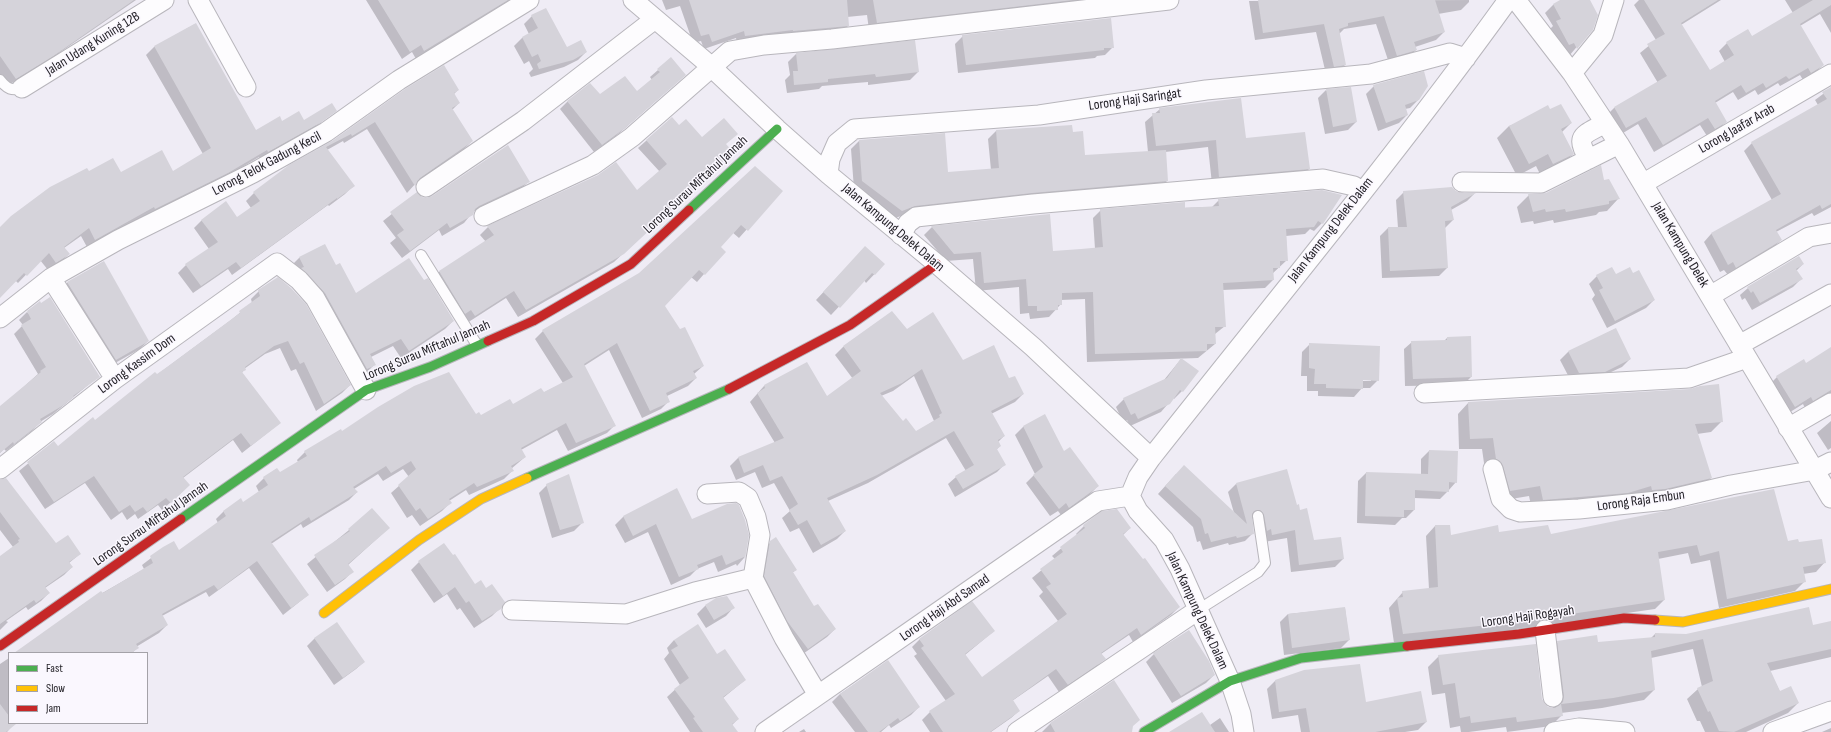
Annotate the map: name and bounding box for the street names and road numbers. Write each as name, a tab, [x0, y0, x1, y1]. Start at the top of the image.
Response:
street label: Jalan Udang Kuning 12B	[43, 8, 143, 80]
street label: Lorong Haji Saringat	[1088, 85, 1182, 115]
street label: Lorong Jaafar Arab	[1696, 101, 1778, 157]
street label: Lorong Telok Gadung Kecil	[210, 128, 324, 200]
street label: Lorong Surau Miftahul Jannah	[640, 132, 752, 238]
street label: Jalan Kampung Delek Dalam	[1285, 174, 1377, 286]
street label: Jalan Kampung Delek Dalam	[839, 180, 947, 276]
street label: Jalan Kampung Delek	[1648, 199, 1712, 291]
street label: Lorong Surau Miftahul Jannah	[361, 317, 493, 385]
street label: Lorong Kassim Dom	[95, 330, 179, 398]
street label: Lorong Surau Miftahul Jannah	[90, 478, 212, 570]
street label: Lorong Raja Embun	[1596, 487, 1686, 515]
street label: Jalan Kampung Delek Dalam	[1162, 549, 1232, 673]
street label: Lorong Haji Abd Samad	[897, 571, 993, 645]
street label: Lorong Haji Rogayah	[1481, 602, 1575, 632]

